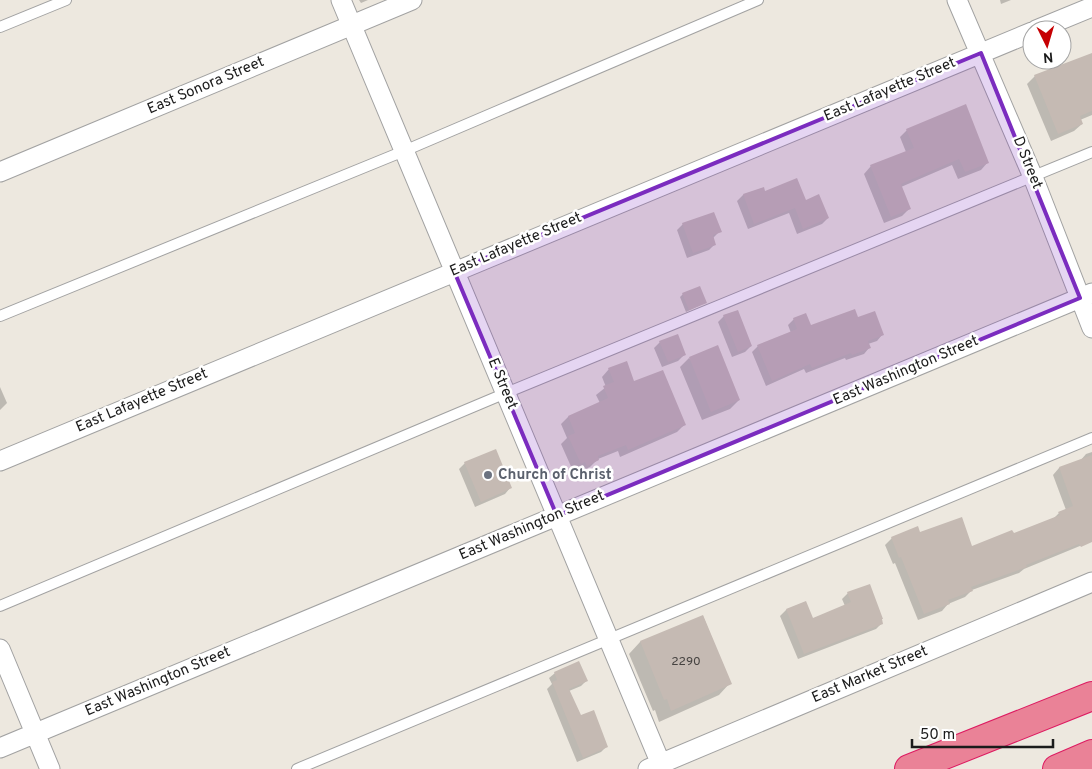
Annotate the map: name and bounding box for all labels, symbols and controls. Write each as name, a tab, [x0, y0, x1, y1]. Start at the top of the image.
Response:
north arrow	[1022, 20, 1072, 70]
text: N	[1042, 48, 1054, 65]
street label: East Sonora Street	[145, 53, 267, 119]
street label: East Lafayette Street	[821, 54, 959, 126]
street label: D Street	[1008, 134, 1046, 192]
street label: East Lafayette Street	[447, 209, 585, 281]
street label: East Washington Street	[830, 332, 982, 410]
street label: E Street	[483, 356, 521, 412]
street label: East Lafayette Street	[73, 365, 211, 437]
place label: Church of Christ	[498, 466, 612, 485]
marker: Church of Christ	[482, 469, 494, 481]
street label: East Washington Street	[456, 487, 608, 565]
street label: East Market Street	[809, 642, 931, 708]
street label: East Washington Street	[82, 643, 234, 721]
house number: 2290	[671, 654, 701, 670]
scale bar	[912, 716, 1053, 748]
text: 50 m	[920, 726, 955, 745]

